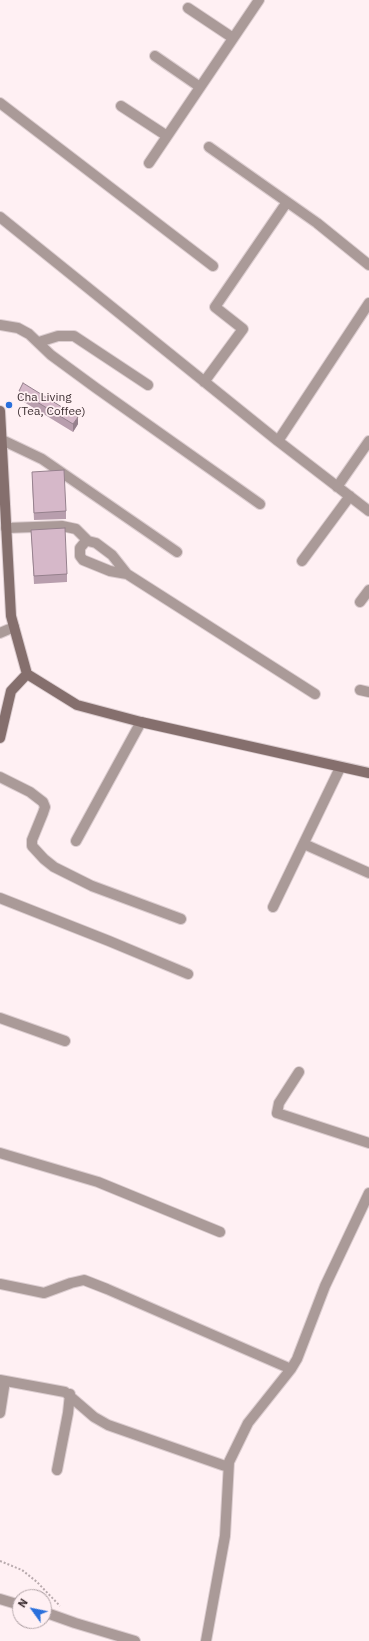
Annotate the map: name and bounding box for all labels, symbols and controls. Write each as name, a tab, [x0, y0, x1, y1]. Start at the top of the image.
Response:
place label: Cha Living (Tea, Coffee)	[17, 391, 86, 419]
marker: Cha Living (Tea, Coffee)	[4, 400, 14, 410]
north arrow	[12, 1589, 52, 1629]
text: N	[15, 1596, 31, 1610]

